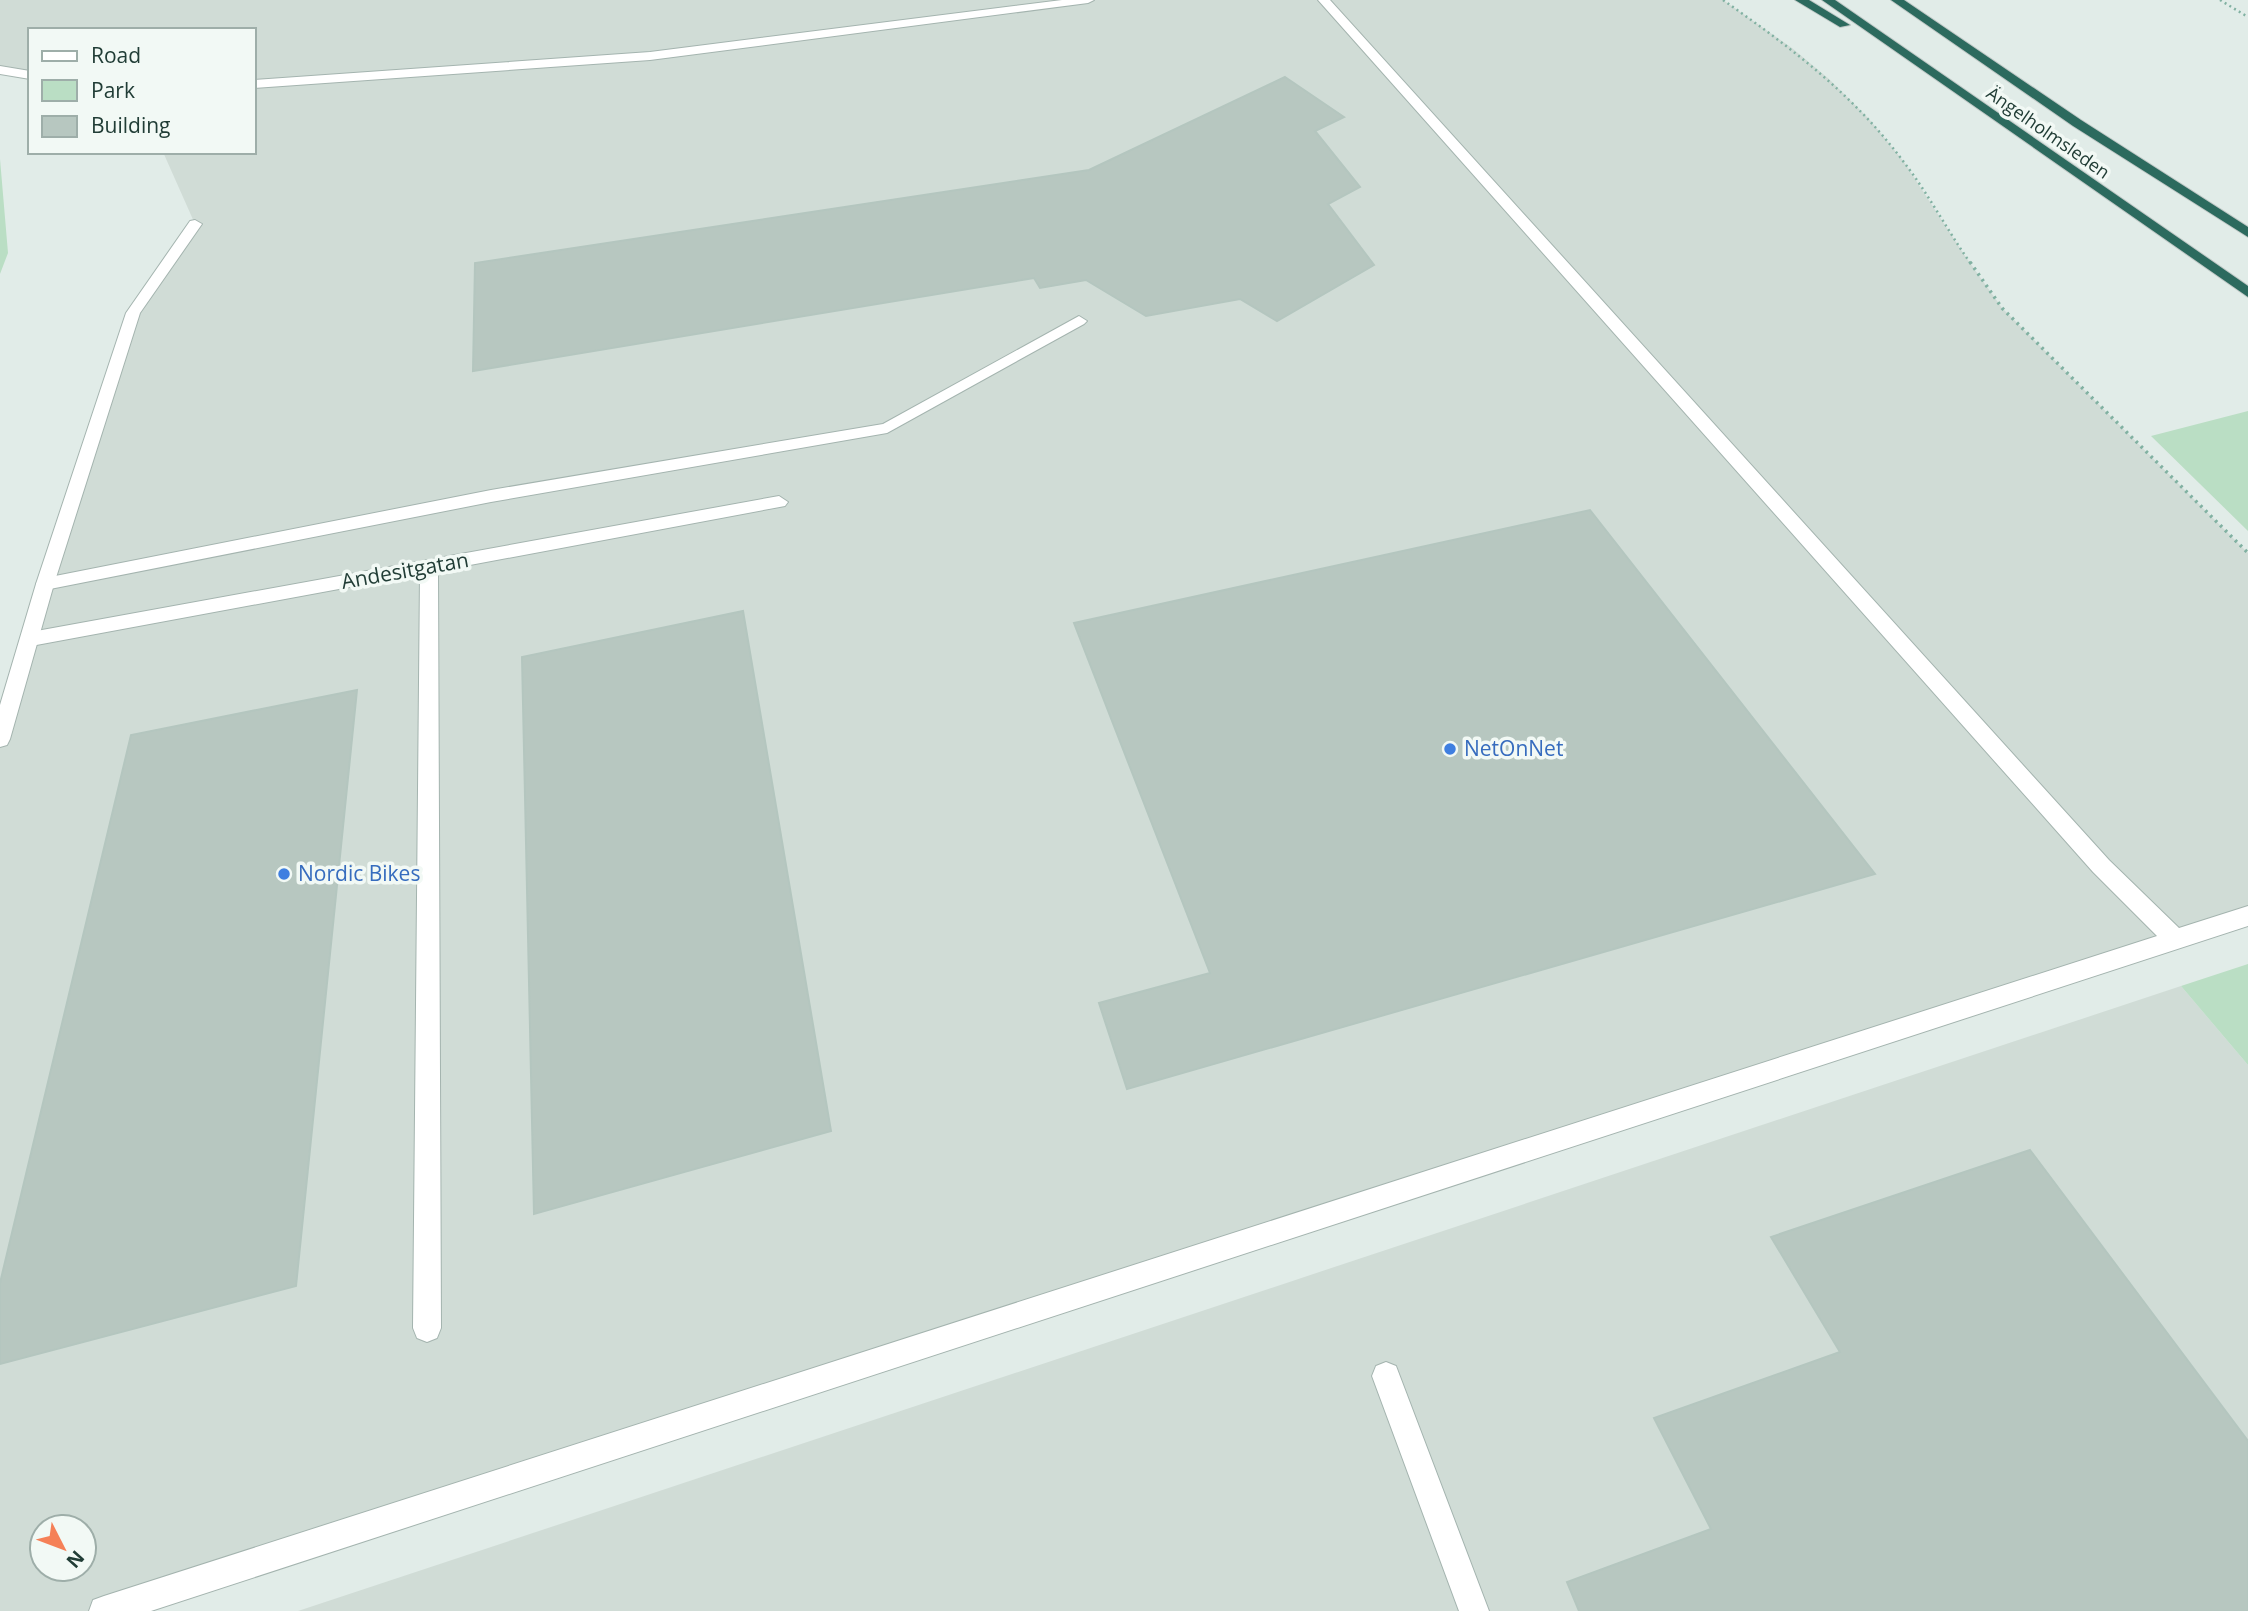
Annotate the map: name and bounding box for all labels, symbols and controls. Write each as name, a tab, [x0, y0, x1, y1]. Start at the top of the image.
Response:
legend	[28, 28, 256, 154]
text: Road	[91, 41, 141, 69]
text: Park	[91, 76, 135, 104]
street label: Ängelholmsleden	[1982, 81, 2115, 184]
text: Building	[91, 111, 170, 139]
street label: Andesitgatan	[339, 545, 471, 595]
place label: NetOnNet	[1464, 734, 1563, 762]
marker: NetOnNet	[1442, 741, 1458, 757]
place label: Nordic Bikes	[298, 859, 420, 887]
marker: Nordic Bikes	[276, 866, 292, 882]
north arrow	[28, 1513, 98, 1583]
text: N	[61, 1545, 90, 1574]

